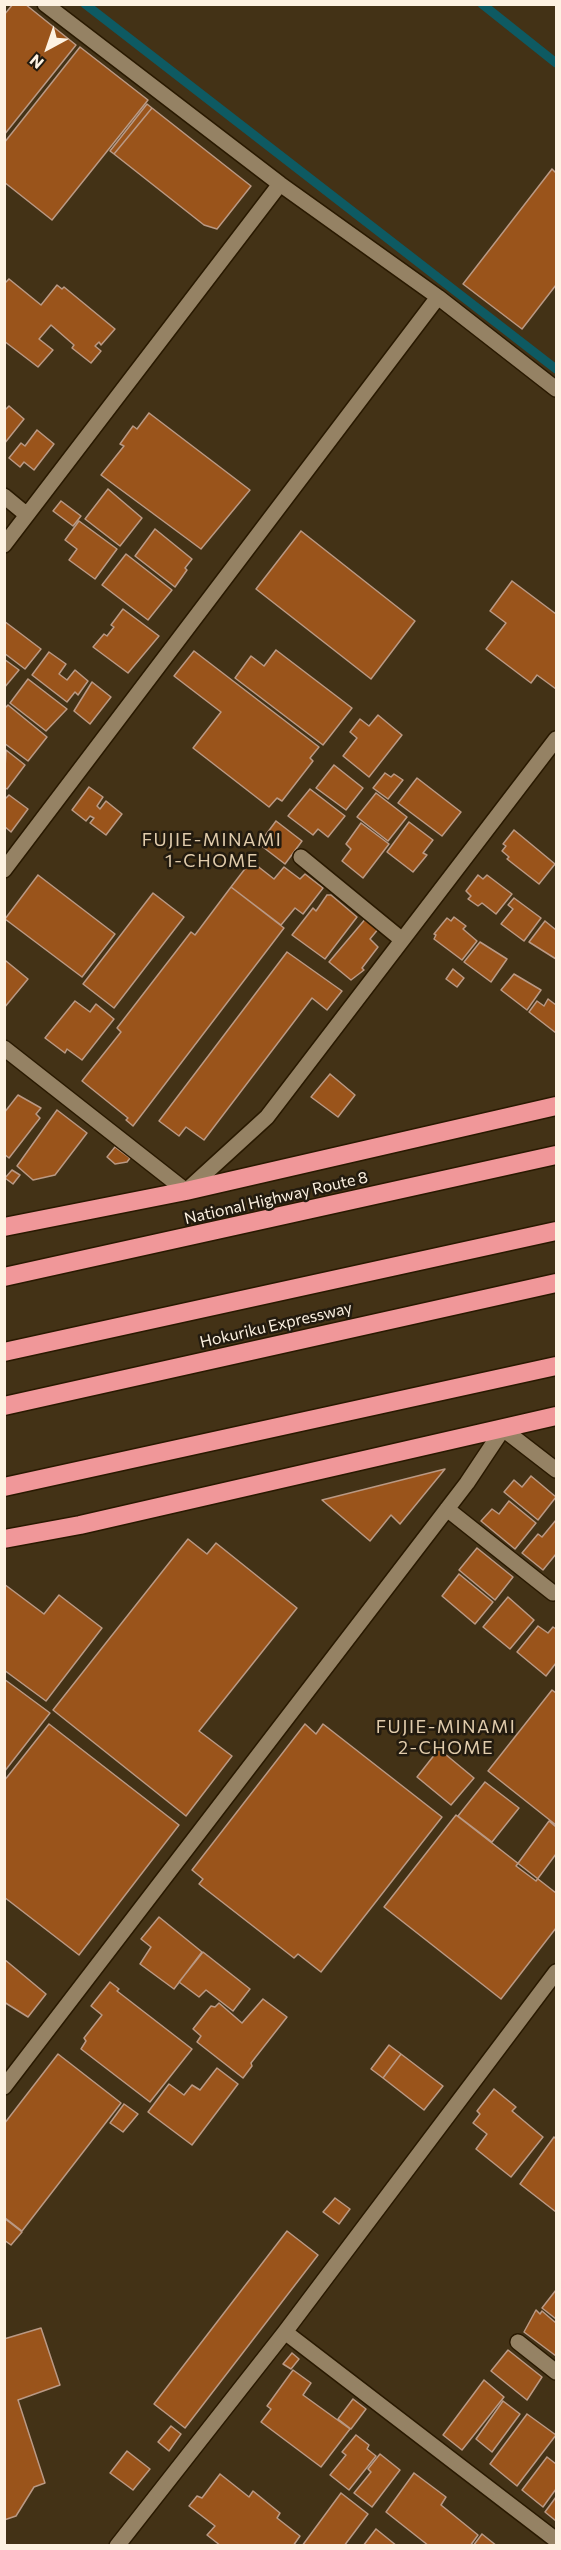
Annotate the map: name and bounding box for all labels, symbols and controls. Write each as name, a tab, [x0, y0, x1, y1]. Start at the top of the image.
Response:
north arrow	[18, 18, 78, 78]
text: N	[25, 51, 47, 73]
district label: FUJIE-MINAMI 1-CHOME	[142, 829, 282, 872]
street label: National Highway Route 8	[182, 1168, 370, 1228]
street label: Hokuriku Expressway	[198, 1298, 354, 1352]
district label: FUJIE-MINAMI 2-CHOME	[376, 1716, 516, 1758]

